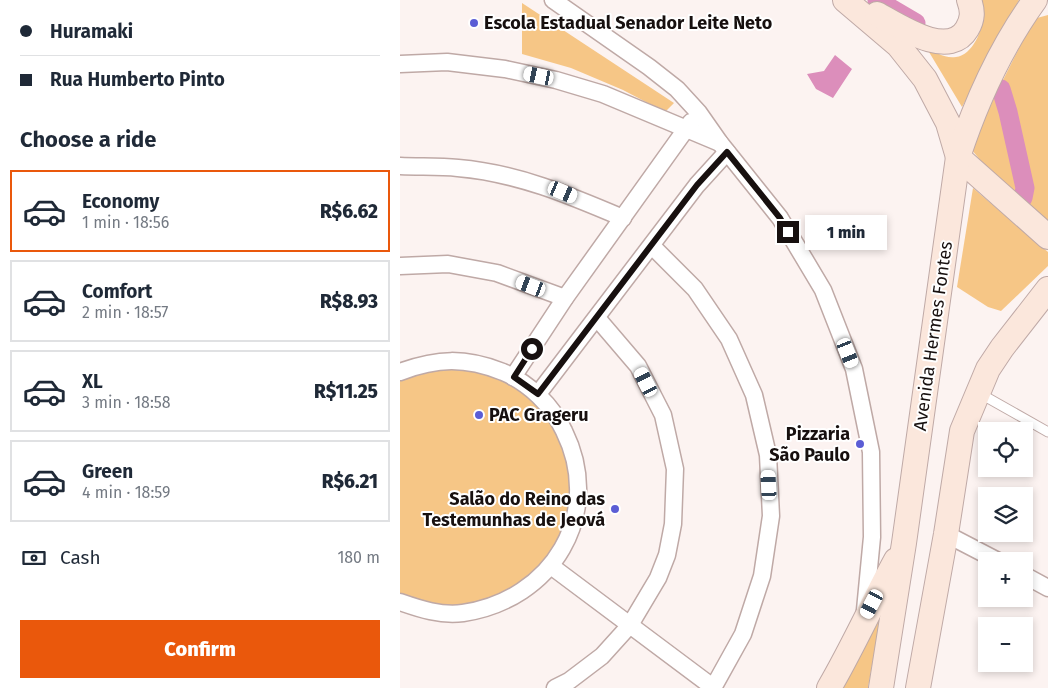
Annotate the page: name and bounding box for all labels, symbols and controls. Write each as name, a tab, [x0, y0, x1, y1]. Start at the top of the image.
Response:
place label: Escola Estadual Senador Leite Neto	[484, 12, 772, 34]
marker: Escola Estadual Senador Leite Neto	[468, 17, 480, 29]
text: Huramaki	[50, 20, 133, 43]
car	[522, 66, 555, 86]
text: Rua Humberto Pinto	[50, 68, 225, 91]
text: Choose a ride	[20, 126, 156, 153]
car	[546, 179, 579, 205]
icon: car	[22, 189, 67, 234]
text: Economy	[82, 190, 159, 213]
text: R$6.62	[320, 200, 378, 223]
text: 1 min · 18:56	[82, 213, 169, 232]
callout: 1 min	[806, 214, 888, 250]
route end	[777, 221, 799, 243]
text: 1 min	[827, 223, 865, 242]
street label: Avenida Hermes Fontes	[909, 240, 957, 432]
car	[514, 274, 547, 298]
icon: car	[22, 279, 67, 324]
text: Comfort	[82, 280, 152, 303]
text: R$8.93	[320, 290, 378, 313]
text: 2 min · 18:57	[82, 303, 168, 322]
car	[835, 336, 860, 370]
route start	[521, 338, 543, 360]
car	[632, 365, 659, 399]
icon: car	[22, 369, 67, 414]
text: XL	[82, 370, 103, 393]
text: R$11.25	[314, 380, 378, 403]
text: 3 min · 18:58	[82, 393, 171, 412]
place label: PAC Grageru	[489, 404, 589, 426]
marker: PAC Grageru	[473, 409, 485, 421]
map controls	[978, 422, 1033, 672]
button: locate	[978, 422, 1033, 477]
place label: Pizzaria São Paulo	[769, 423, 850, 466]
marker: Pizzaria São Paulo	[854, 438, 866, 450]
icon: car	[22, 459, 67, 504]
text: Green	[82, 460, 133, 483]
text: R$6.21	[322, 470, 378, 493]
car	[760, 470, 777, 500]
text: 4 min · 18:59	[82, 483, 171, 502]
button: layers	[978, 487, 1033, 542]
place label: Salão do Reino das Testemunhas de Jeová	[422, 488, 605, 531]
marker: Salão do Reino das Testemunhas de Jeová	[609, 503, 621, 515]
icon: cash	[20, 544, 48, 572]
text: Cash	[60, 546, 101, 569]
text: 180 m	[337, 548, 380, 567]
button: +	[978, 552, 1033, 607]
car	[858, 587, 885, 621]
button: −	[978, 617, 1033, 672]
button: Confirm	[20, 620, 380, 678]

